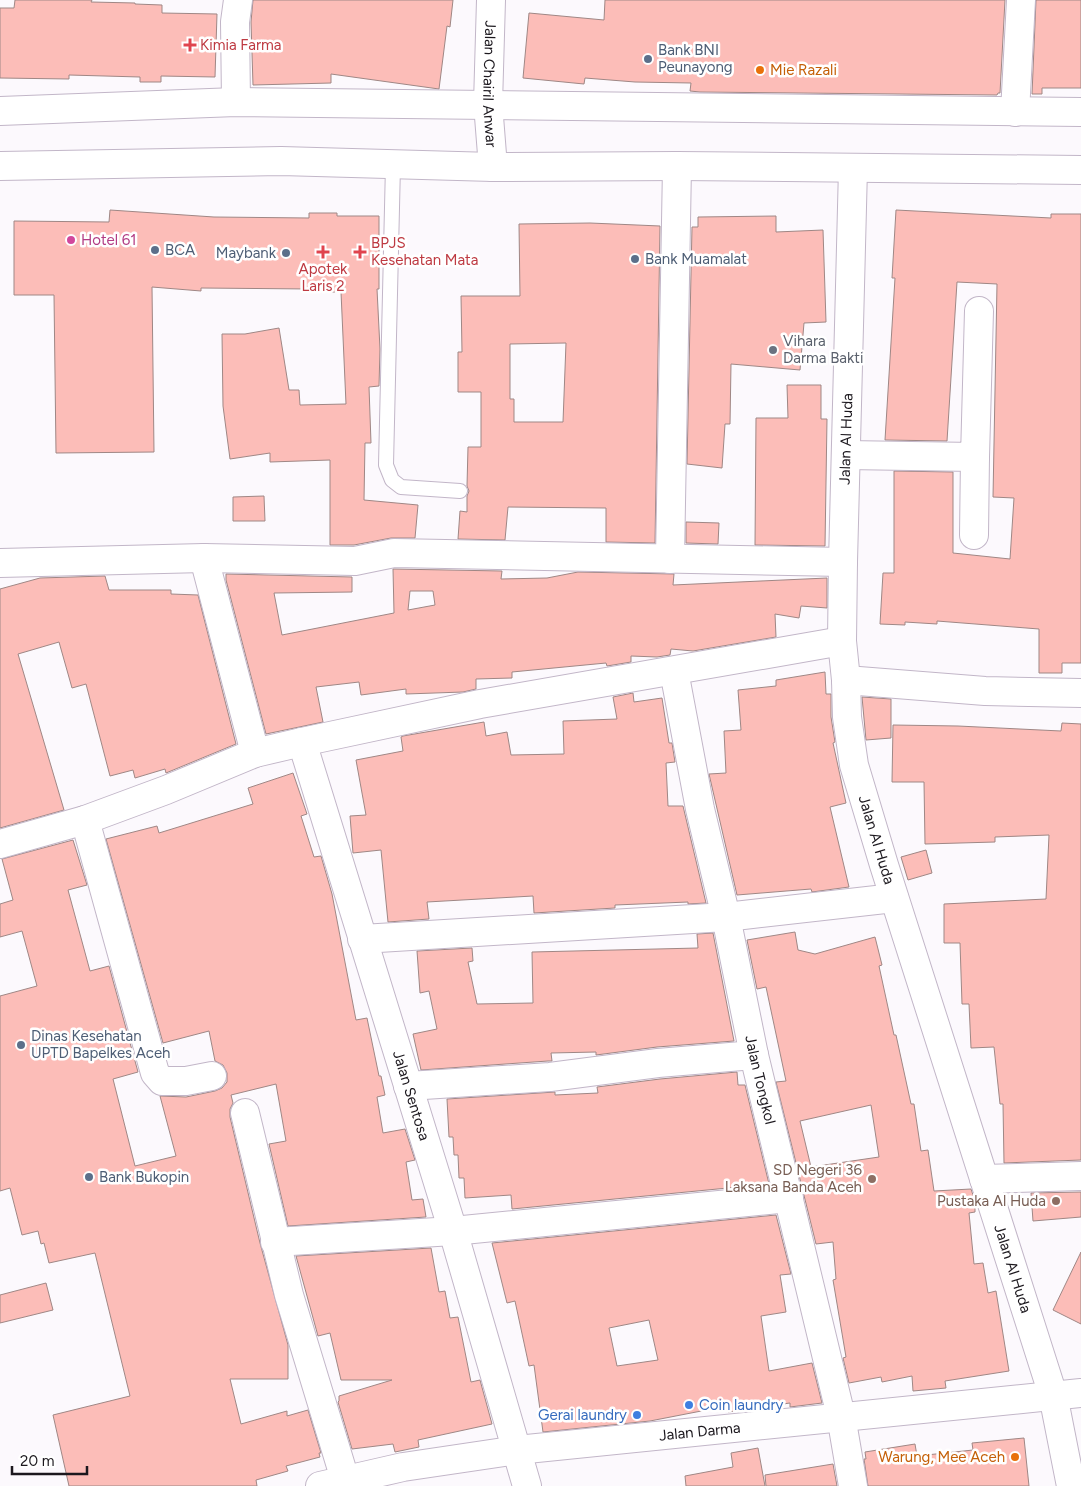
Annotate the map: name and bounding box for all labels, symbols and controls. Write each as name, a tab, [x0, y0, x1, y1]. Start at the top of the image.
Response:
street label: Jalan Chairil Anwar	[479, 20, 500, 148]
place label: Kimia Farma	[200, 36, 281, 54]
marker: Kimia Farma	[184, 39, 196, 51]
place label: Bank BNI Peunayong	[658, 41, 733, 76]
marker: Bank BNI Peunayong	[642, 53, 654, 65]
place label: Mie Razali	[770, 61, 837, 79]
marker: Mie Razali	[754, 64, 766, 76]
place label: Hotel 61	[81, 231, 136, 249]
marker: Hotel 61	[65, 234, 77, 246]
place label: BPJS Kesehatan Mata	[371, 234, 478, 269]
place label: BCA	[165, 241, 195, 259]
marker: BCA	[149, 244, 161, 256]
place label: Maybank	[216, 244, 277, 262]
marker: BPJS Kesehatan Mata	[353, 245, 367, 259]
marker: Apotek Laris 2	[317, 246, 329, 258]
marker: Maybank	[280, 247, 292, 259]
place label: Bank Muamalat	[645, 250, 747, 268]
marker: Bank Muamalat	[629, 253, 641, 265]
place label: Apotek Laris 2	[299, 260, 348, 295]
place label: Vihara Darma Bakti	[783, 332, 863, 367]
marker: Vihara Darma Bakti	[767, 344, 779, 356]
street label: Jalan Al Huda	[835, 393, 857, 485]
street label: Jalan Al Huda	[855, 793, 899, 886]
place label: Dinas Kesehatan UPTD Bapelkes Aceh	[31, 1027, 171, 1062]
street label: Jalan Tongkol	[741, 1034, 779, 1126]
marker: Dinas Kesehatan UPTD Bapelkes Aceh	[15, 1039, 27, 1051]
street label: Jalan Sentosa	[389, 1048, 434, 1143]
place label: SD Negeri 36 Laksana Banda Aceh	[725, 1161, 863, 1196]
place label: Bank Bukopin	[99, 1168, 189, 1186]
marker: Bank Bukopin	[83, 1171, 95, 1183]
marker: SD Negeri 36 Laksana Banda Aceh	[866, 1173, 878, 1185]
place label: Pustaka Al Huda	[937, 1192, 1046, 1210]
marker: Pustaka Al Huda	[1050, 1195, 1062, 1207]
street label: Jalan Al Huda	[990, 1222, 1035, 1315]
place label: Coin laundry	[699, 1396, 784, 1414]
marker: Coin laundry	[683, 1399, 695, 1411]
place label: Gerai laundry	[538, 1406, 627, 1424]
marker: Gerai laundry	[631, 1409, 643, 1421]
street label: Jalan Darma	[658, 1418, 741, 1445]
scale bar	[12, 1444, 88, 1476]
place label: Warung, Mee Aceh	[878, 1448, 1005, 1466]
marker: Warung, Mee Aceh	[1009, 1451, 1021, 1463]
text: 20 m	[20, 1452, 54, 1470]

